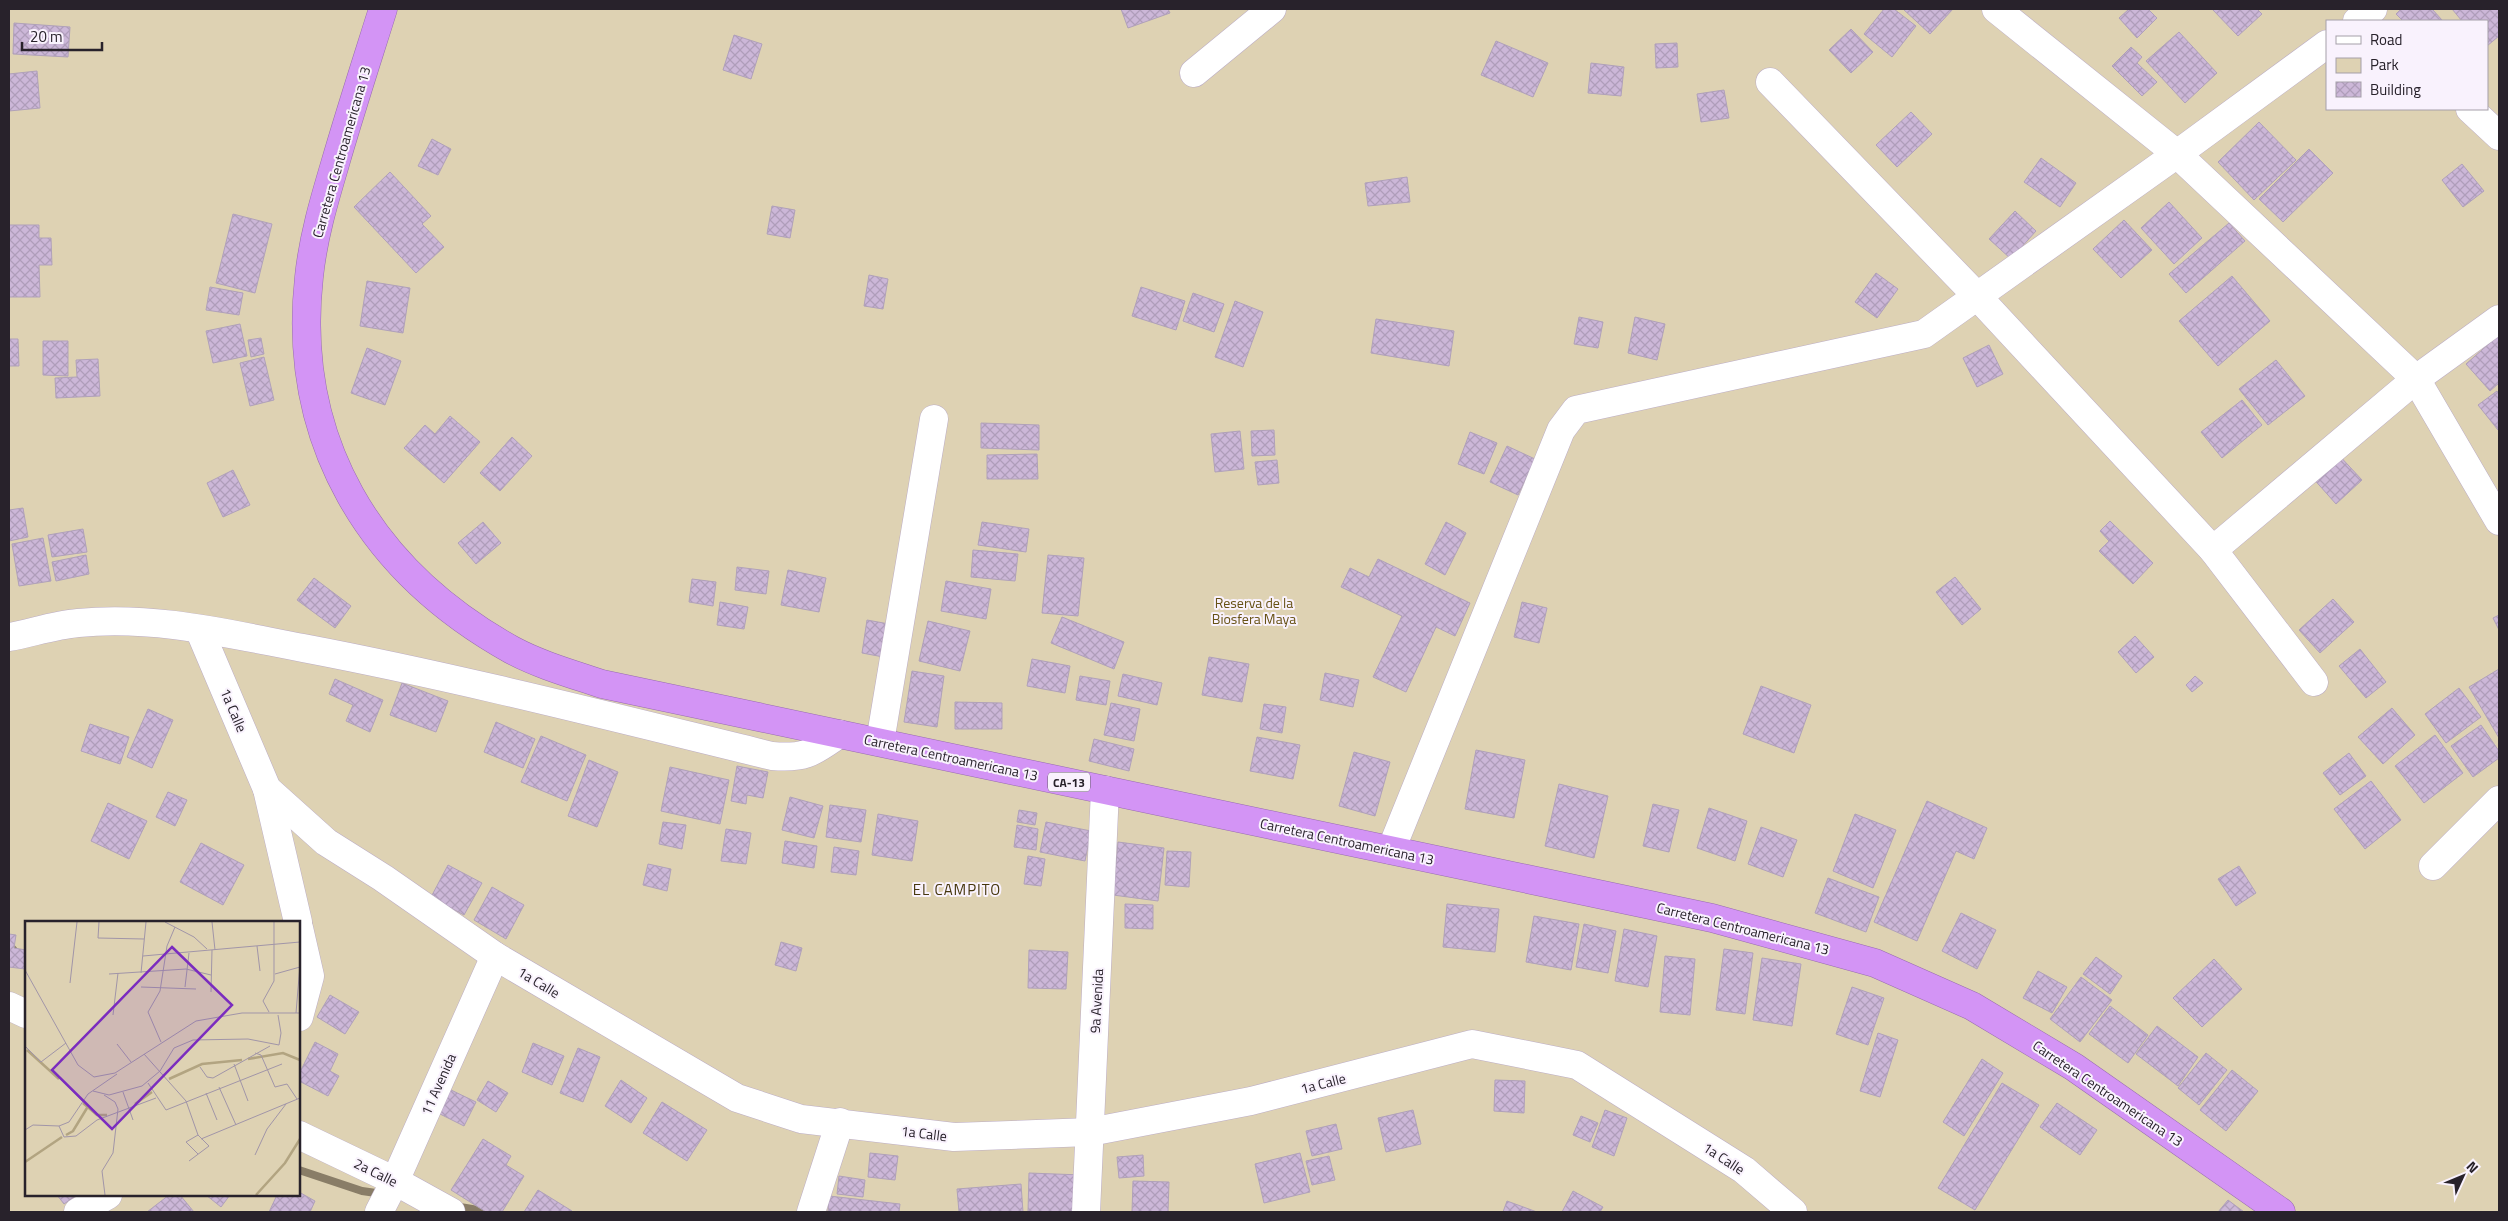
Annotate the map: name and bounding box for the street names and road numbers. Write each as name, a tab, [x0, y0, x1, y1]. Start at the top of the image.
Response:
street label: Carretera Centroamericana 13	[306, 64, 376, 240]
street label: 1a Calle	[215, 685, 253, 735]
street label: Carretera Centroamericana 13	[862, 728, 1040, 786]
road number: CA-13	[1048, 772, 1090, 792]
street label: Carretera Centroamericana 13	[1258, 812, 1436, 870]
street label: Carretera Centroamericana 13	[1654, 896, 1832, 960]
street label: 1a Calle	[514, 961, 564, 1003]
street label: 9a Avenida	[1084, 968, 1108, 1034]
street label: Carretera Centroamericana 13	[2029, 1035, 2187, 1151]
street label: 11 Avenida	[415, 1050, 461, 1118]
street label: 1a Calle	[1298, 1067, 1348, 1099]
street label: 1a Calle	[900, 1120, 948, 1146]
street label: 1a Calle	[1699, 1137, 1749, 1179]
street label: 2a Calle	[351, 1152, 401, 1192]

